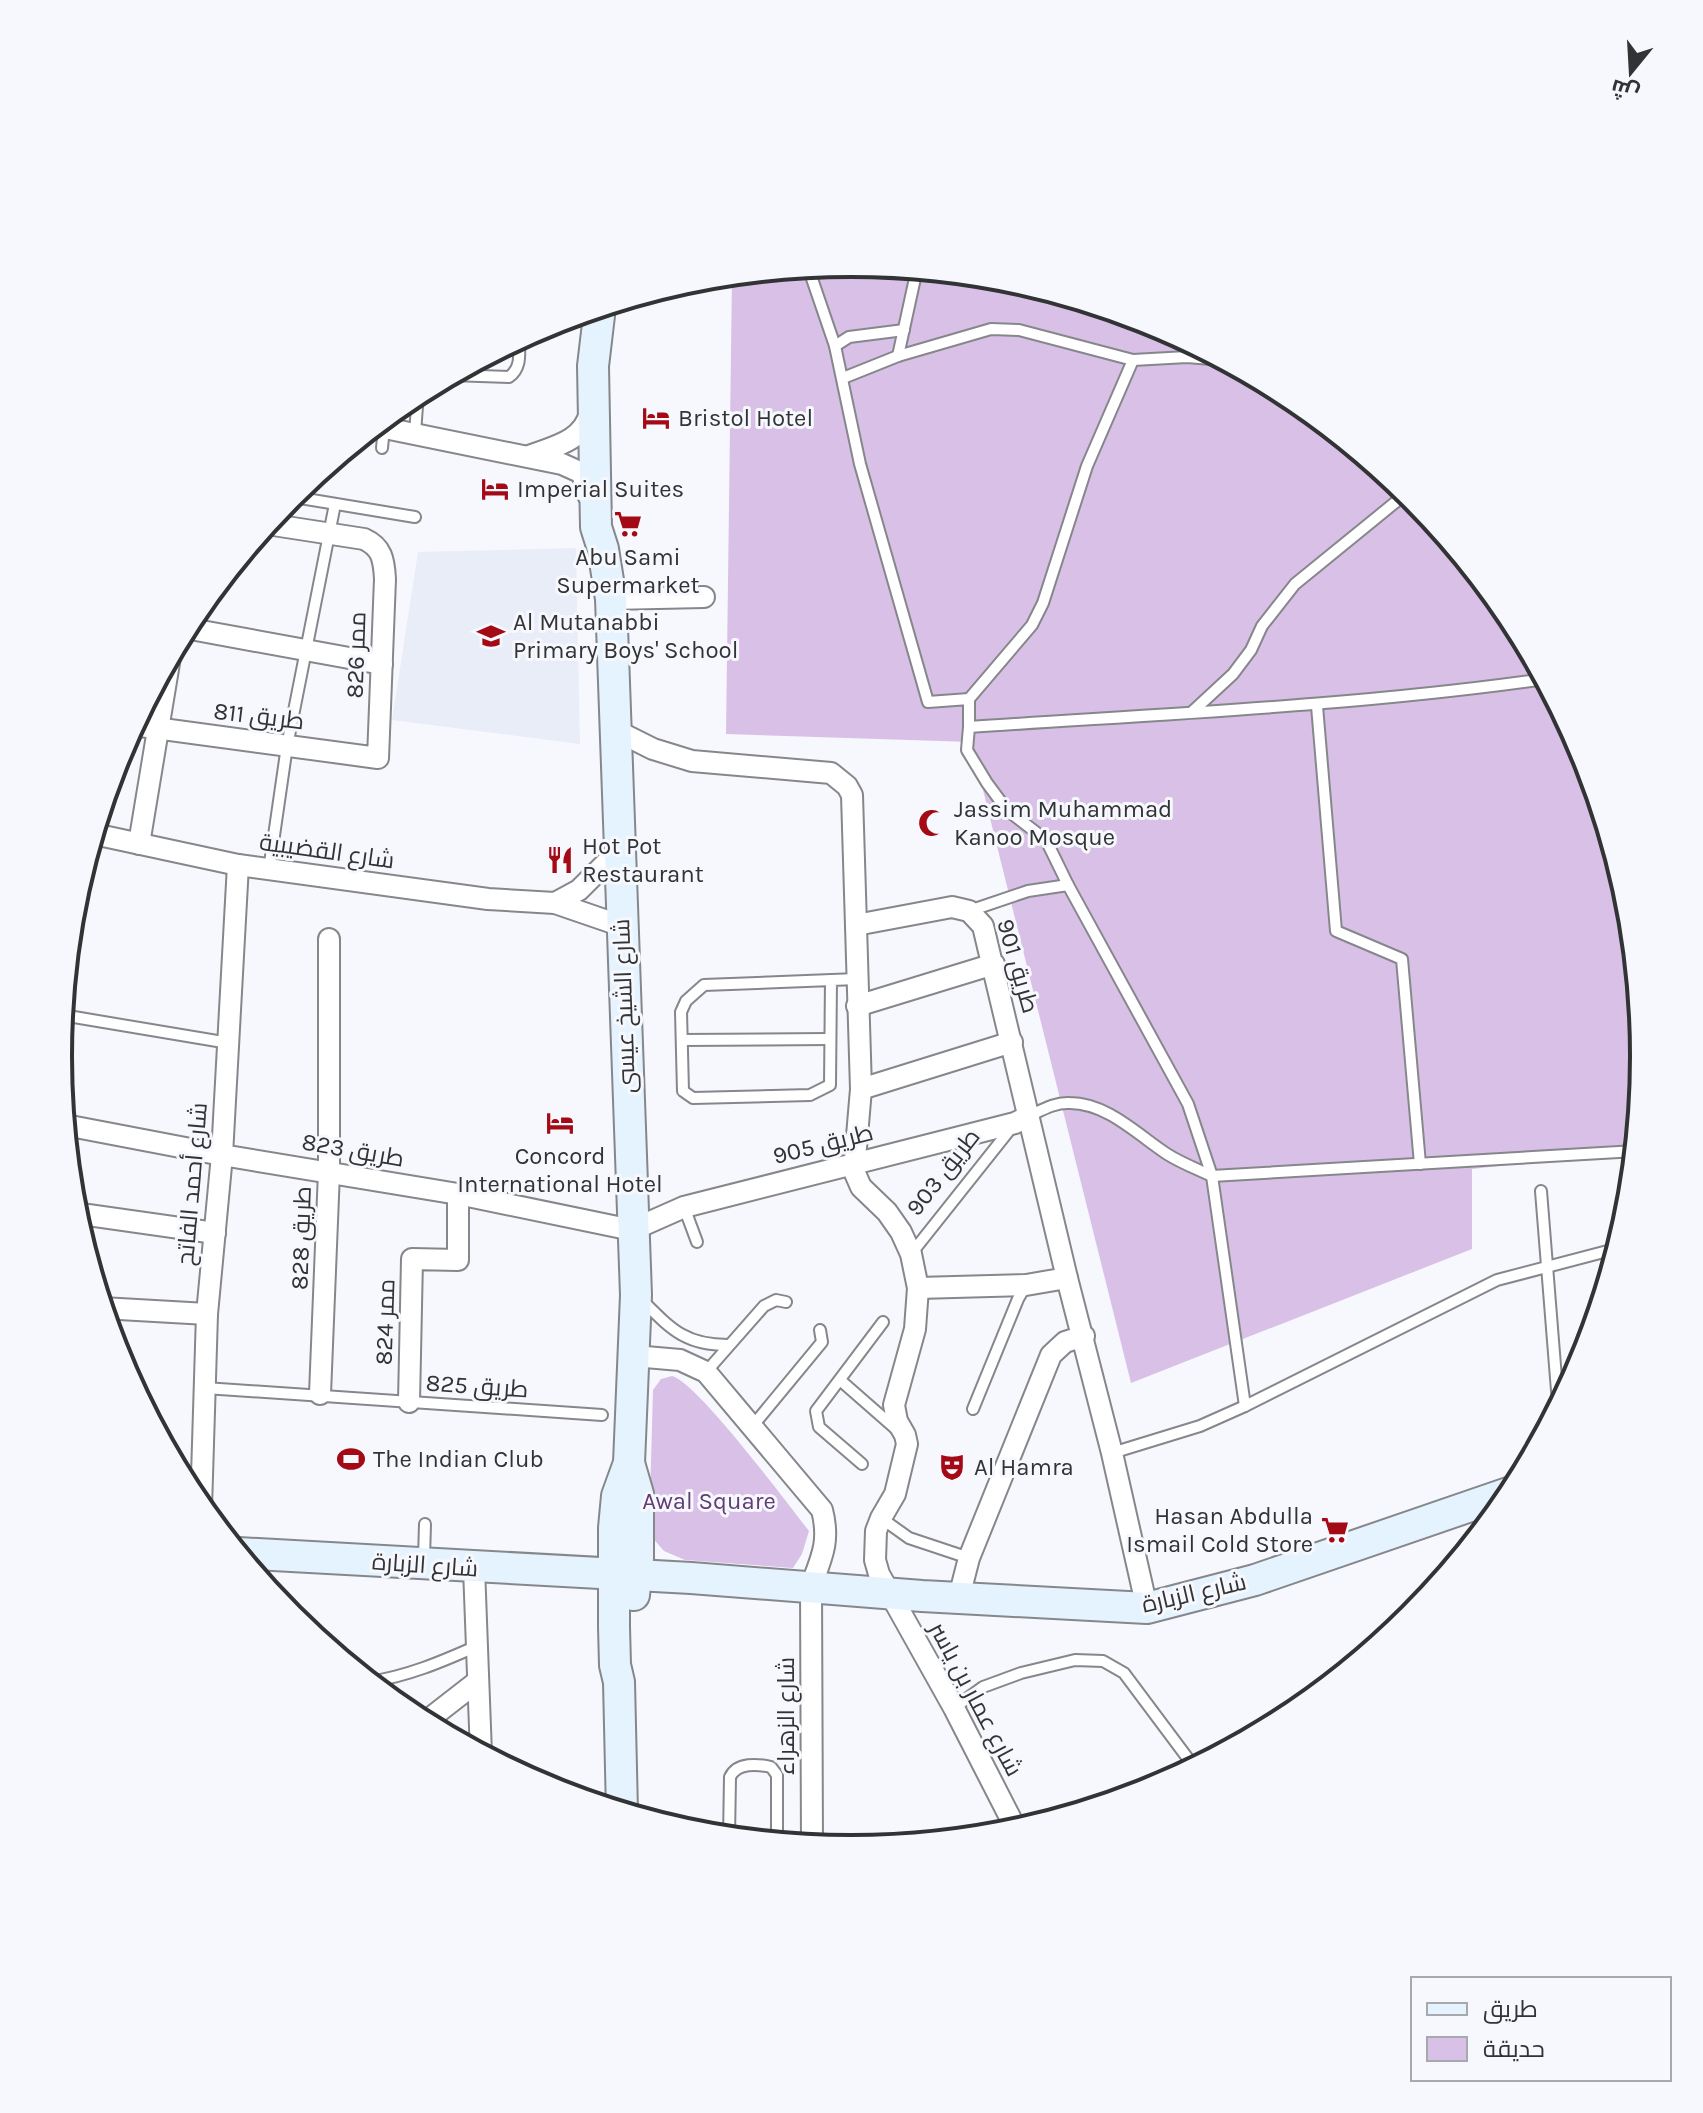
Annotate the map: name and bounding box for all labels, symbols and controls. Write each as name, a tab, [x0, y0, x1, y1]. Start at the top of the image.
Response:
north arrow	[1591, 32, 1671, 112]
text: ش	[1608, 73, 1643, 107]
hotel icon: Bristol Hotel	[641, 403, 671, 433]
place label: Bristol Hotel	[678, 404, 813, 432]
hotel icon: Imperial Suites	[480, 474, 510, 504]
place label: Imperial Suites	[517, 475, 684, 503]
supermarket icon: Abu Sami Supermarket	[613, 509, 643, 539]
place label: Abu Sami Supermarket	[556, 543, 700, 599]
place label: Al Mutanabbi Primary Boys' School	[513, 608, 738, 664]
street label: ممر 826	[340, 611, 372, 699]
school or university icon: Al Mutanabbi Primary Boys' School	[476, 621, 506, 651]
street label: طريق 811	[212, 697, 306, 736]
place label: Jassim Muhammad Kanoo Mosque	[954, 795, 1172, 851]
mosque icon: Jassim Muhammad Kanoo Mosque	[917, 808, 947, 838]
street label: شارع القضيبية	[257, 828, 396, 876]
place label: Hot Pot Restaurant	[582, 832, 704, 888]
restaurant icon: Hot Pot Restaurant	[545, 845, 575, 875]
street label: طريق 901	[990, 916, 1045, 1017]
street label: شارع الشيخ عيسى	[607, 918, 643, 1094]
street label: شارع أحمد الفاتح	[169, 1101, 215, 1267]
hotel icon: Concord International Hotel	[545, 1108, 575, 1138]
street label: طريق 905	[770, 1118, 876, 1171]
street label: طريق 903	[900, 1123, 986, 1222]
street label: طريق 823	[299, 1127, 406, 1174]
place label: Concord International Hotel	[457, 1142, 663, 1198]
street label: طريق 828	[285, 1186, 318, 1290]
street label: ممر 824	[369, 1278, 401, 1366]
street label: طريق 825	[425, 1368, 529, 1405]
sports icon: The Indian Club	[336, 1444, 366, 1474]
place label: The Indian Club	[373, 1445, 544, 1473]
theatre icon: Al Hamra	[937, 1452, 967, 1482]
place label: Al Hamra	[974, 1453, 1074, 1481]
park label: Awal Square	[642, 1487, 776, 1515]
place label: Hasan Abdulla Ismail Cold Store	[1126, 1502, 1313, 1558]
supermarket icon: Hasan Abdulla Ismail Cold Store	[1320, 1515, 1350, 1545]
street label: شارع الزبارة	[371, 1547, 479, 1585]
street label: شارع الزبارة	[1139, 1567, 1249, 1621]
street label: شارع عمار بن ياسر	[921, 1615, 1028, 1782]
street label: شارع الزهراء	[772, 1657, 802, 1775]
legend	[1411, 1977, 1671, 2081]
text: طريق	[1483, 1995, 1538, 2024]
text: حديقة	[1483, 2035, 1545, 2063]

